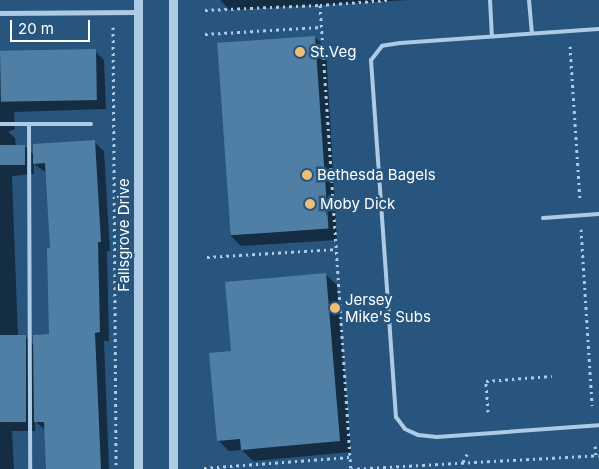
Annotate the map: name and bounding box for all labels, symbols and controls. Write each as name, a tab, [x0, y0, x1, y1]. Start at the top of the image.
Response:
scale bar	[12, 10, 92, 42]
text: 20 m	[18, 19, 54, 38]
place label: St.Veg	[310, 43, 356, 61]
marker: St.Veg	[294, 46, 306, 58]
place label: Bethesda Bagels	[317, 166, 436, 184]
marker: Bethesda Bagels	[301, 169, 313, 181]
street label: Fallsgrove Drive	[115, 178, 133, 292]
place label: Moby Dick	[320, 195, 395, 213]
marker: Moby Dick	[304, 198, 316, 210]
place label: Jersey Mike's Subs	[345, 290, 431, 325]
marker: Jersey Mike's Subs	[329, 302, 341, 314]

